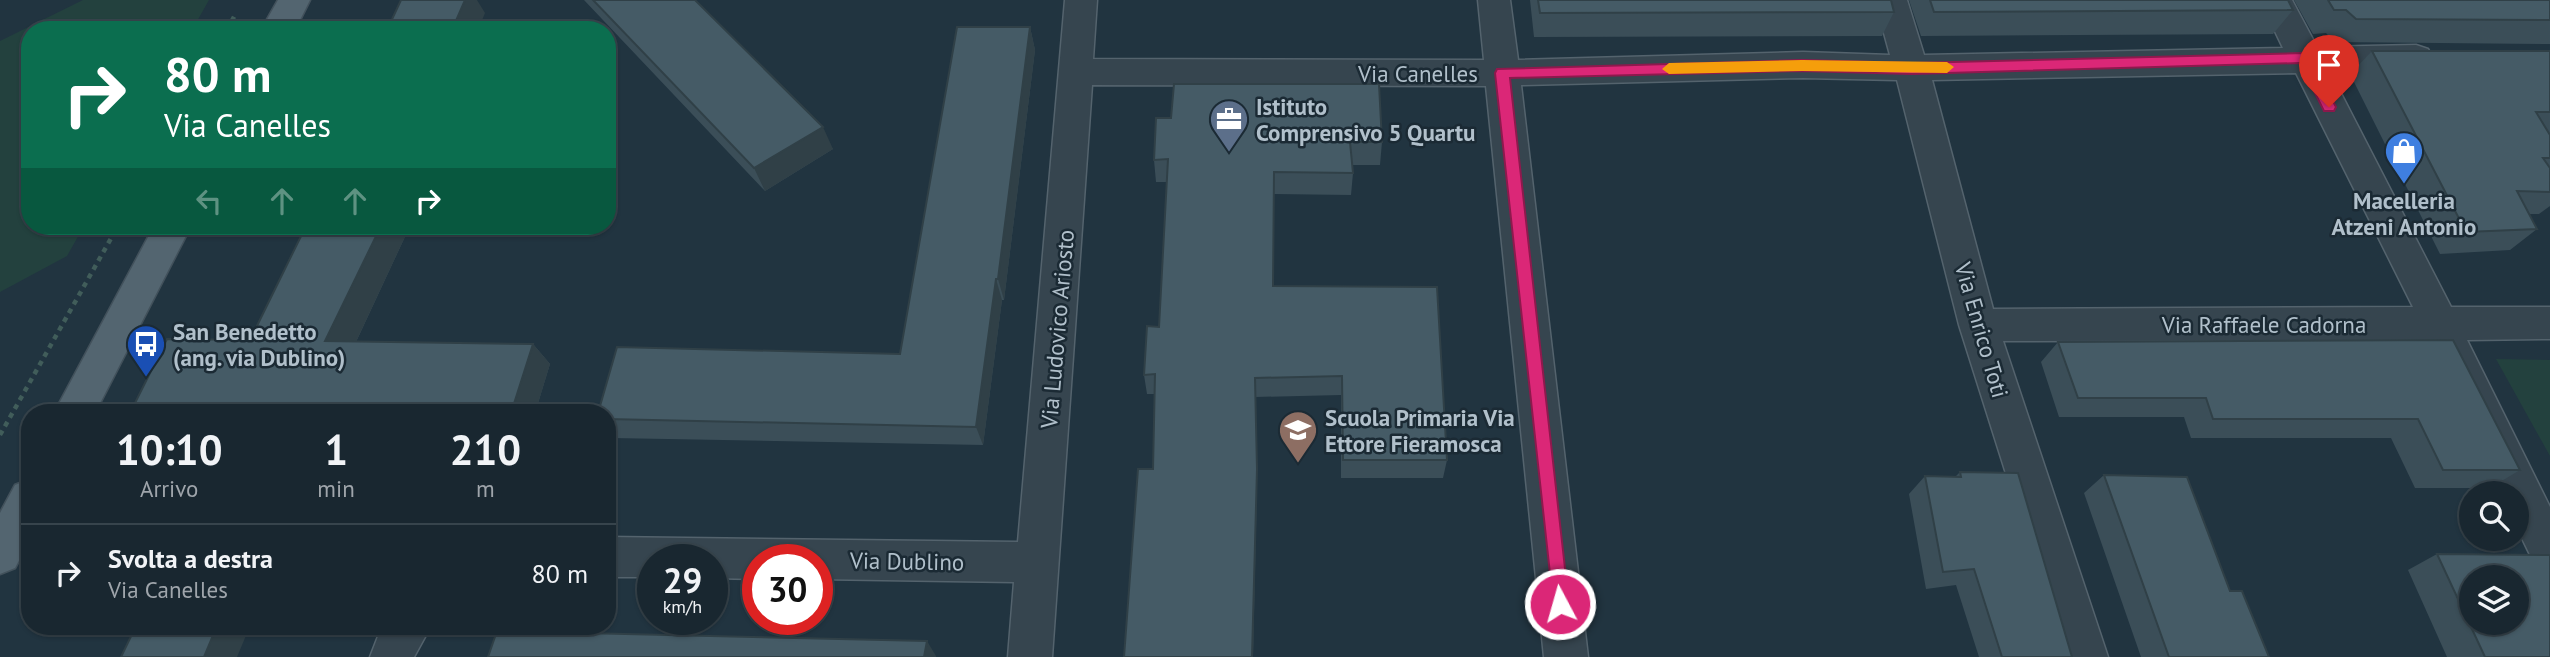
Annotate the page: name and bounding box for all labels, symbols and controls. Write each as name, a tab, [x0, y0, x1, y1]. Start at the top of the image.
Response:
pin	[2299, 35, 2359, 107]
text: 80 m	[164, 42, 271, 106]
icon: arrive	[2310, 46, 2348, 84]
icon: right	[49, 49, 140, 140]
street label: Via Canelles	[1357, 59, 1478, 88]
place label: Istituto Comprensivo 5 Quartu	[1256, 92, 1475, 147]
office icon: Istituto Comprensivo 5 Quartu	[1208, 98, 1250, 153]
text: Via Canelles	[164, 104, 331, 146]
shop icon: Macelleria Atzeni Antonio	[2383, 130, 2425, 185]
icon: left	[190, 182, 228, 220]
icon: ahead	[263, 182, 301, 220]
icon: ahead	[336, 182, 374, 220]
icon: right	[409, 182, 447, 220]
place label: Macelleria Atzeni Antonio	[2332, 186, 2476, 241]
street label: Via Ludovico Ariosto	[1034, 229, 1080, 430]
street label: Via Enrico Toti	[1949, 258, 2015, 401]
street label: Via Raffaele Cadorna	[2161, 310, 2366, 339]
place label: San Benedetto (ang. via Dublino)	[173, 317, 345, 372]
bus stop icon: San Benedetto (ang. via Dublino)	[125, 323, 167, 378]
place label: Scuola Primaria Via Ettore Fieramosca	[1325, 403, 1515, 458]
school or university icon: Scuola Primaria Via Ettore Fieramosca	[1277, 409, 1319, 464]
text: 10:10	[116, 422, 222, 477]
text: 1	[324, 422, 348, 477]
text: 210	[450, 422, 521, 477]
text: Arrivo	[140, 474, 198, 503]
text: min	[317, 474, 355, 503]
text: m	[476, 474, 495, 503]
map controls	[2459, 481, 2529, 635]
button: search	[2459, 481, 2529, 551]
text: Svolta a destra	[108, 542, 273, 575]
speed limit sign: 30	[742, 544, 833, 635]
street label: Via Dublino	[849, 545, 964, 576]
icon: right	[49, 554, 87, 592]
text: 80 m	[532, 557, 588, 590]
text: 29	[663, 557, 702, 603]
button: layers	[2459, 565, 2529, 635]
position arrow	[1523, 567, 1597, 641]
text: Via Canelles	[108, 575, 228, 604]
text: km/h	[663, 595, 702, 618]

